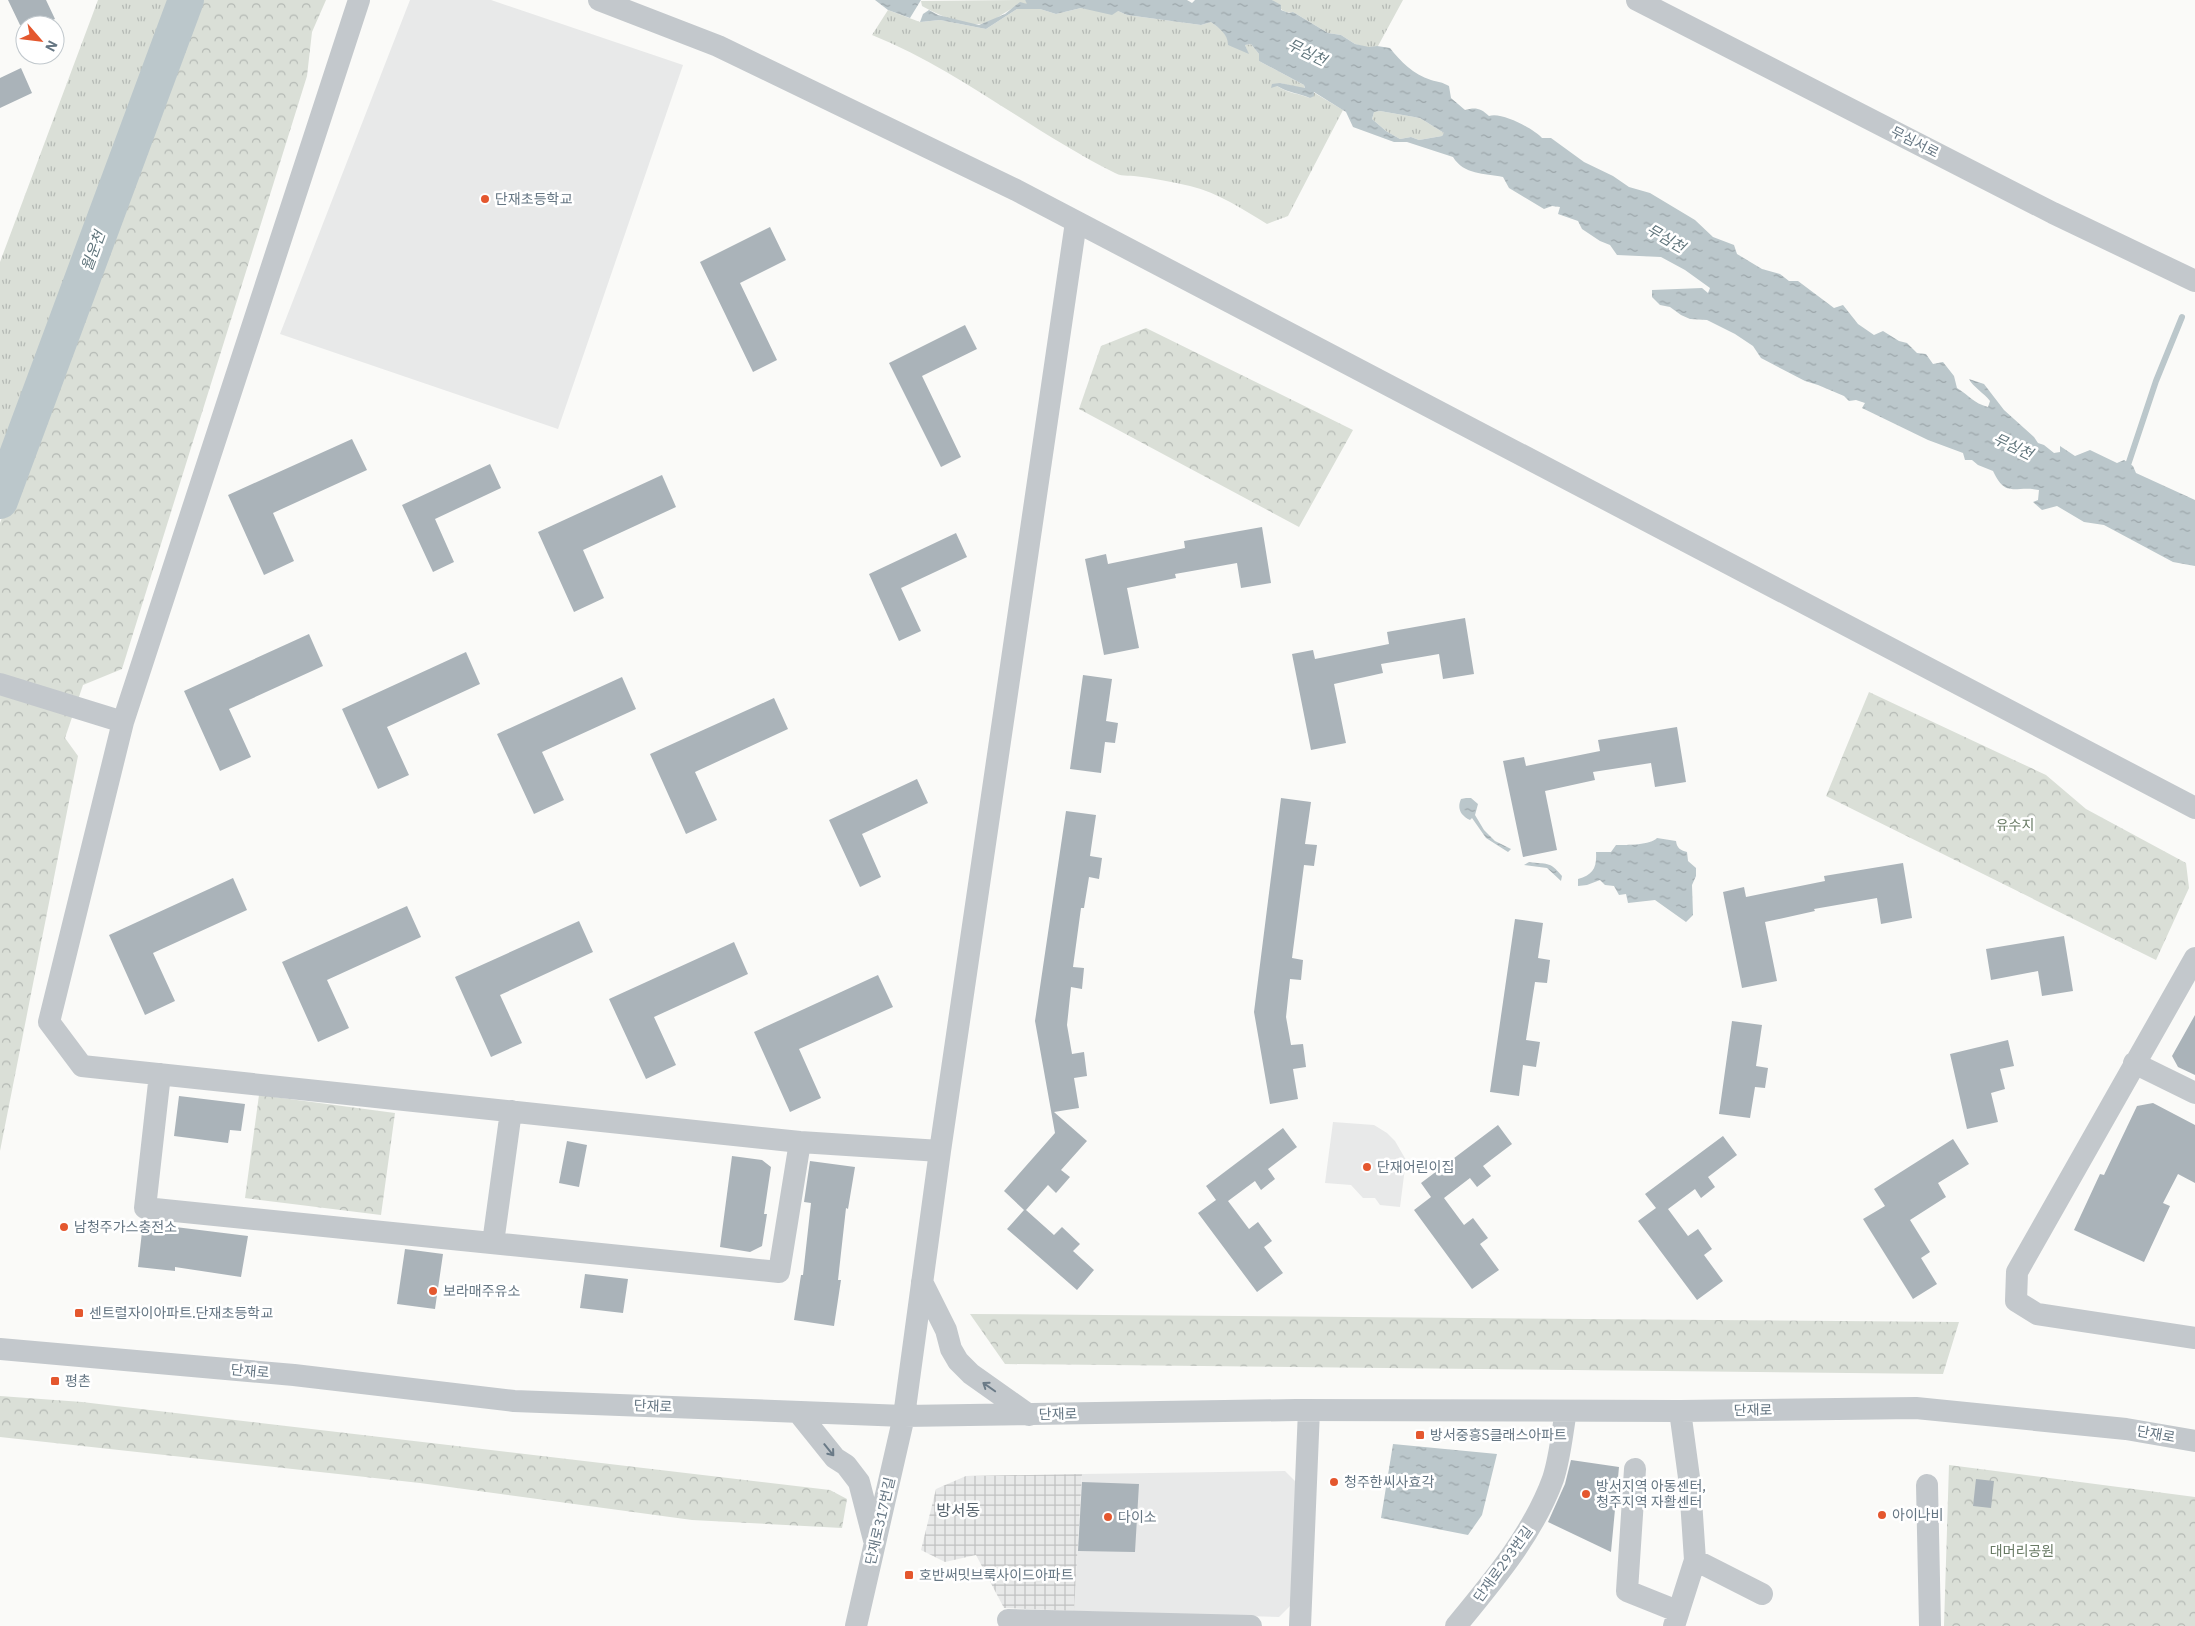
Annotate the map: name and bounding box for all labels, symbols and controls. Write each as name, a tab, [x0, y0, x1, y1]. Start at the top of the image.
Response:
north arrow	[15, 15, 65, 65]
water label: 무심천	[1284, 34, 1332, 71]
text: N	[41, 37, 62, 55]
street label: 무심서로	[1888, 122, 1942, 162]
place label: 단재초등학교	[495, 190, 572, 208]
marker: 단재초등학교	[479, 193, 491, 205]
water label: 무심천	[1643, 219, 1691, 258]
water label: 월운천	[77, 226, 110, 274]
water label: 무심천	[1990, 429, 2038, 464]
park label: 유수지	[1996, 816, 2034, 834]
place label: 단재어린이집	[1377, 1158, 1454, 1176]
marker: 단재어린이집	[1361, 1161, 1373, 1173]
place label: 남청주가스충전소	[74, 1218, 177, 1236]
marker: 남청주가스충전소	[58, 1221, 70, 1233]
place label: 보라매주유소	[443, 1282, 520, 1300]
marker: 보라매주유소	[427, 1285, 439, 1297]
place label: 센트럴자이아파트.단재초등학교	[89, 1304, 273, 1322]
marker: 센트럴자이아파트.단재초등학교	[73, 1307, 85, 1319]
street label: 단재로	[230, 1360, 270, 1382]
place label: 평촌	[65, 1372, 91, 1390]
marker: 평촌	[49, 1375, 61, 1387]
one-way arrow	[982, 1382, 996, 1392]
street label: 단재로	[633, 1396, 673, 1416]
street label: 단재로	[1734, 1401, 1773, 1419]
street label: 단재로	[1039, 1405, 1078, 1423]
street label: 단재로	[2135, 1422, 2177, 1446]
place label: 방서중흥S클래스아파트	[1430, 1426, 1567, 1444]
marker: 방서중흥S클래스아파트	[1414, 1429, 1426, 1441]
one-way arrow	[823, 1443, 834, 1456]
place label: 청주한씨사효각	[1344, 1473, 1434, 1491]
street label: 단재로317번길	[861, 1475, 899, 1567]
marker: 청주한씨사효각	[1328, 1476, 1340, 1488]
place label: 방서지역 아동센터, 청주지역 자활센터	[1596, 1477, 1706, 1511]
marker: 방서지역 아동센터, 청주지역 자활센터	[1580, 1488, 1592, 1500]
district label: 방서동	[936, 1500, 980, 1520]
place label: 아이나비	[1892, 1506, 1944, 1524]
place label: 다이소	[1118, 1508, 1157, 1526]
marker: 아이나비	[1876, 1509, 1888, 1521]
marker: 다이소	[1102, 1511, 1114, 1523]
street label: 단재로293번길	[1469, 1522, 1537, 1606]
park label: 대머리공원	[1990, 1542, 2054, 1560]
place label: 호반써밋브룩사이드아파트	[919, 1566, 1074, 1584]
marker: 호반써밋브룩사이드아파트	[903, 1569, 915, 1581]

